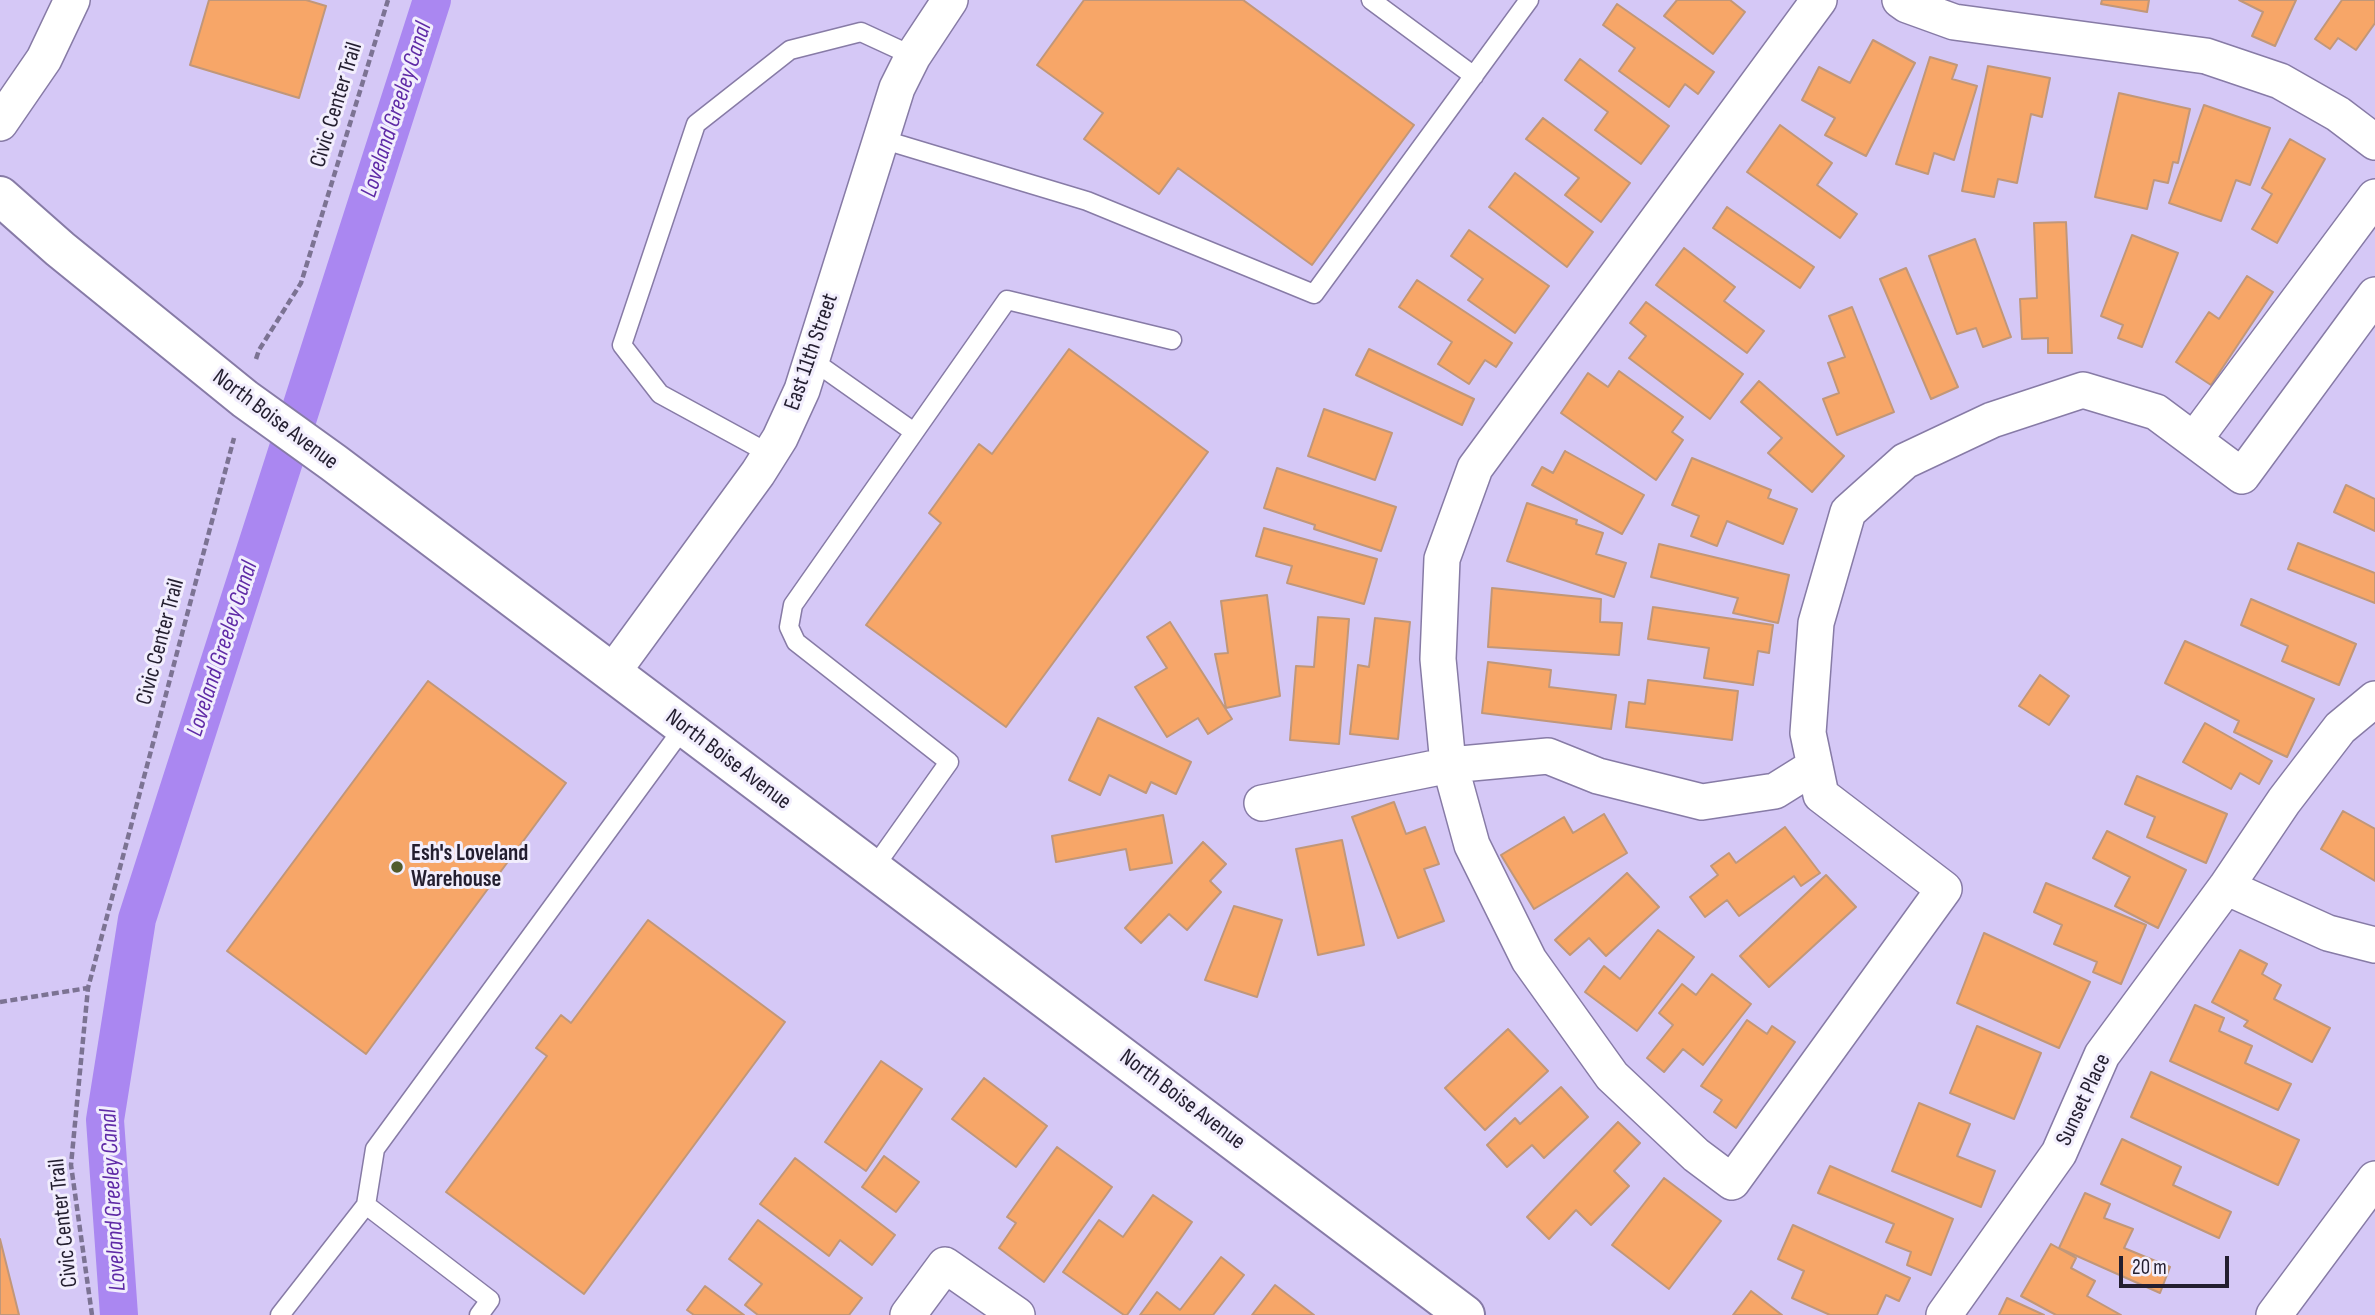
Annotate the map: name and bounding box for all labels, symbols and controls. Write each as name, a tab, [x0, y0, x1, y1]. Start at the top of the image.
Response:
water label: Loveland Greeley Canal	[355, 19, 439, 201]
street label: Civic Center Trail	[305, 39, 369, 171]
street label: East 11th Street	[779, 290, 845, 414]
street label: North Boise Avenue	[207, 364, 343, 476]
water label: Loveland Greeley Canal	[181, 558, 265, 740]
street label: Civic Center Trail	[131, 576, 191, 708]
street label: North Boise Avenue	[660, 704, 796, 816]
place label: Esh's Loveland Warehouse	[411, 840, 528, 894]
marker: Esh's Loveland Warehouse	[389, 859, 405, 875]
street label: North Boise Avenue	[1114, 1044, 1250, 1156]
street label: Sunset Place	[2051, 1049, 2117, 1151]
water label: Loveland Greeley Canal	[95, 1108, 133, 1292]
street label: Civic Center Trail	[44, 1157, 84, 1289]
scale bar	[2123, 1242, 2233, 1286]
text: 20 m	[2132, 1255, 2167, 1280]

